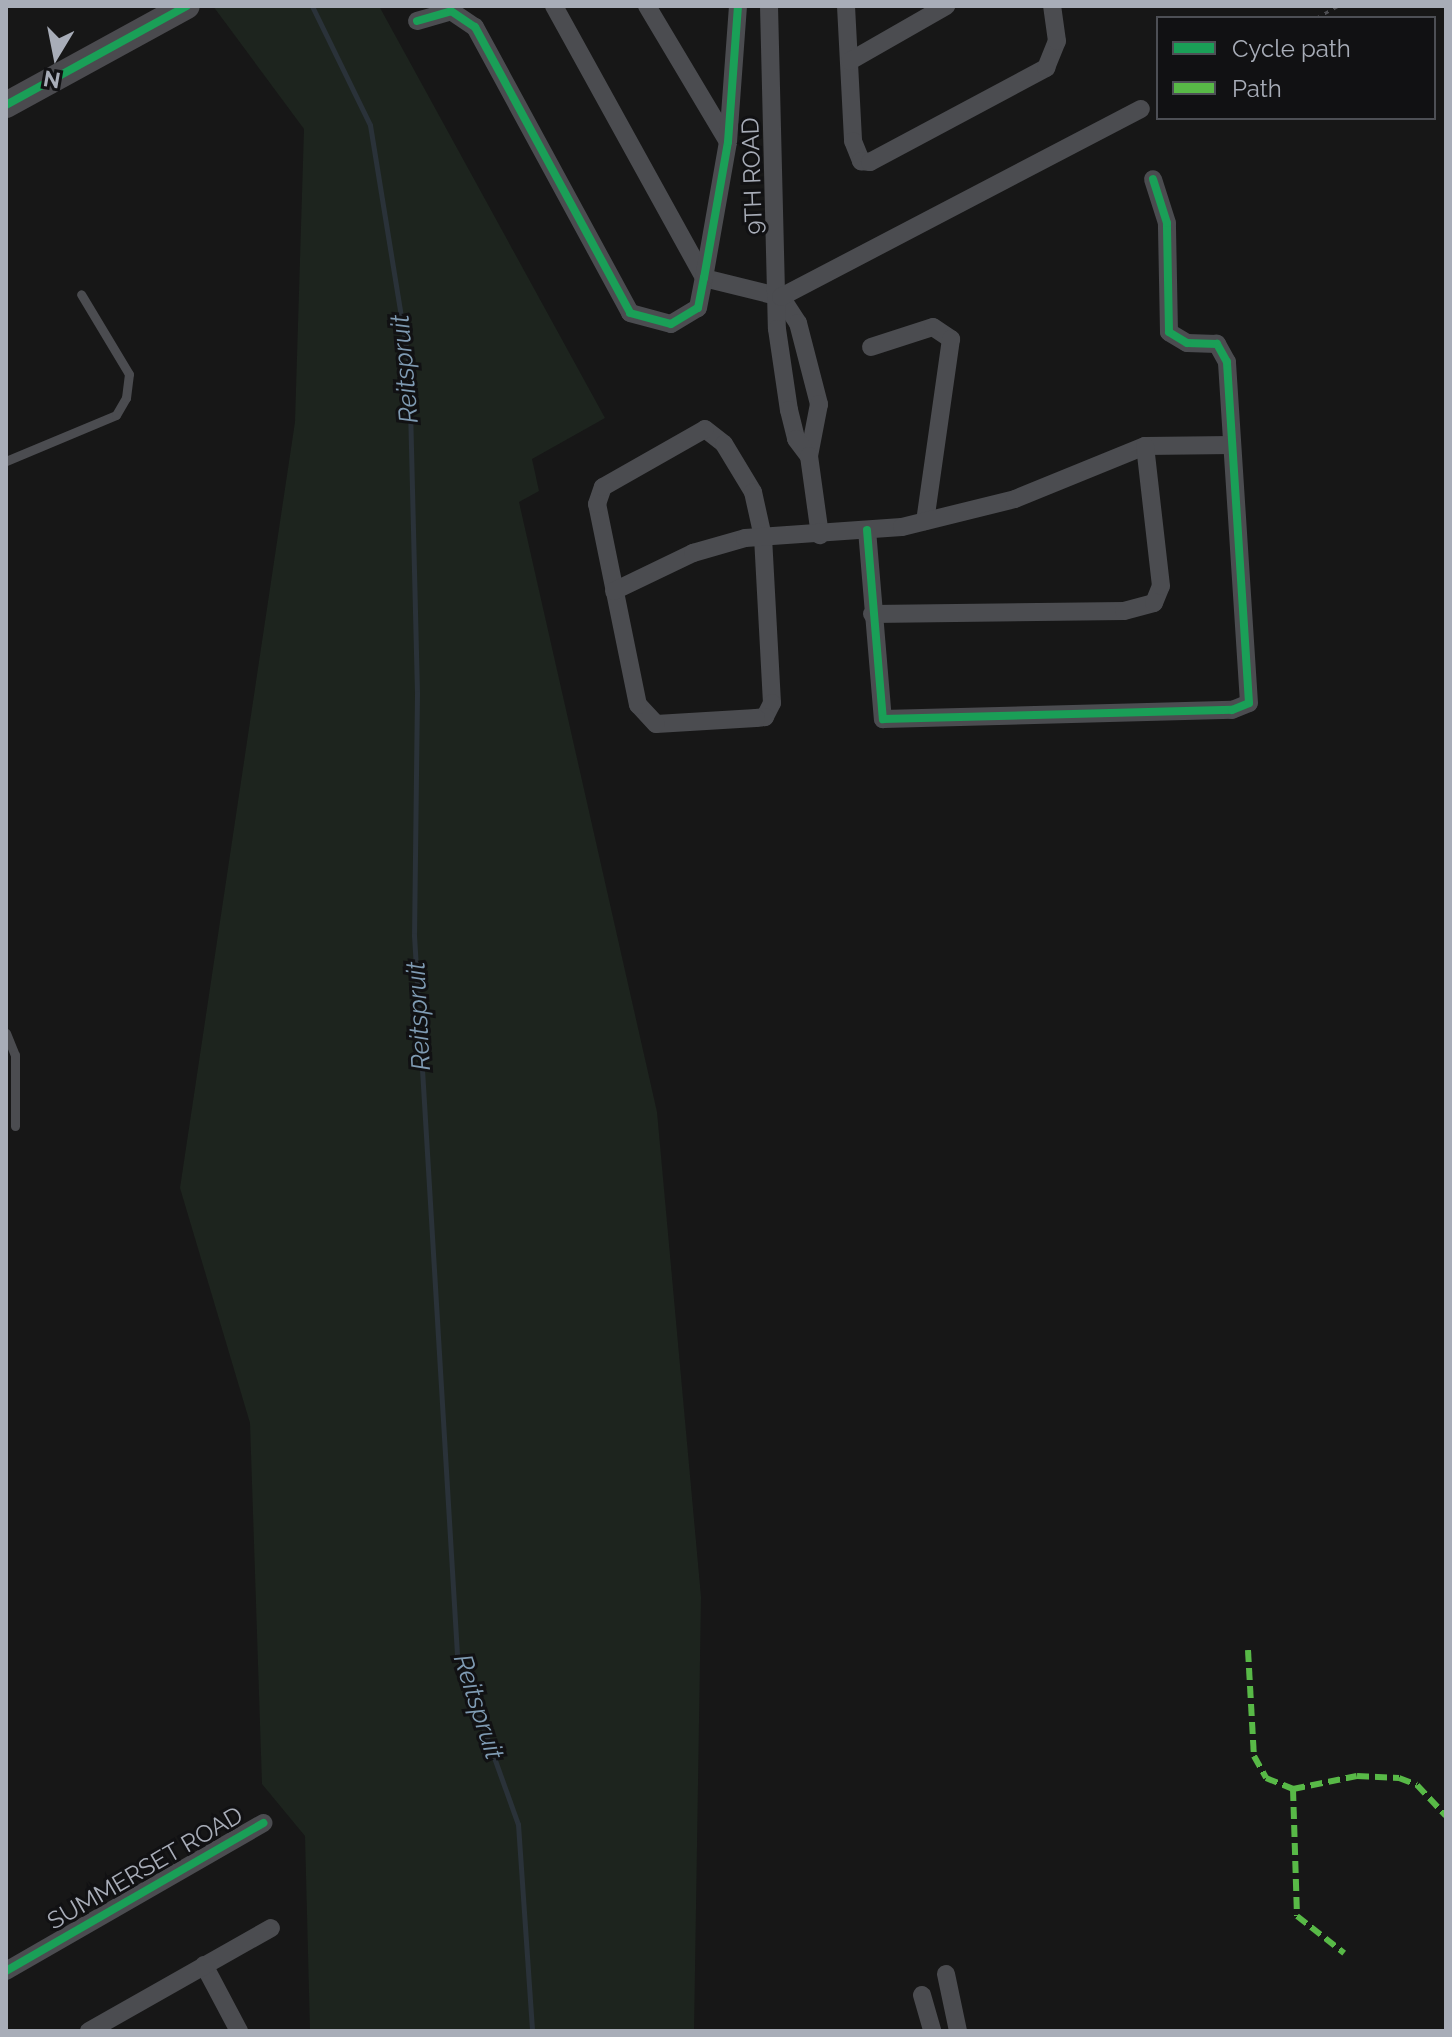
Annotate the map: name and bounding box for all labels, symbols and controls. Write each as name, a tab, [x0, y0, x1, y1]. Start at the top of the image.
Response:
north arrow	[16, 16, 96, 96]
legend	[1156, 16, 1436, 120]
text: Cycle path	[1232, 34, 1351, 63]
text: N	[41, 65, 62, 94]
text: Path	[1232, 74, 1282, 103]
street label: 9TH ROAD	[736, 117, 768, 235]
water label: Reitspruit	[385, 313, 425, 425]
water label: Reitspruit	[401, 961, 437, 1071]
water label: Reitspruit	[446, 1650, 510, 1764]
street label: SUMMERSET ROAD	[42, 1800, 248, 1936]

